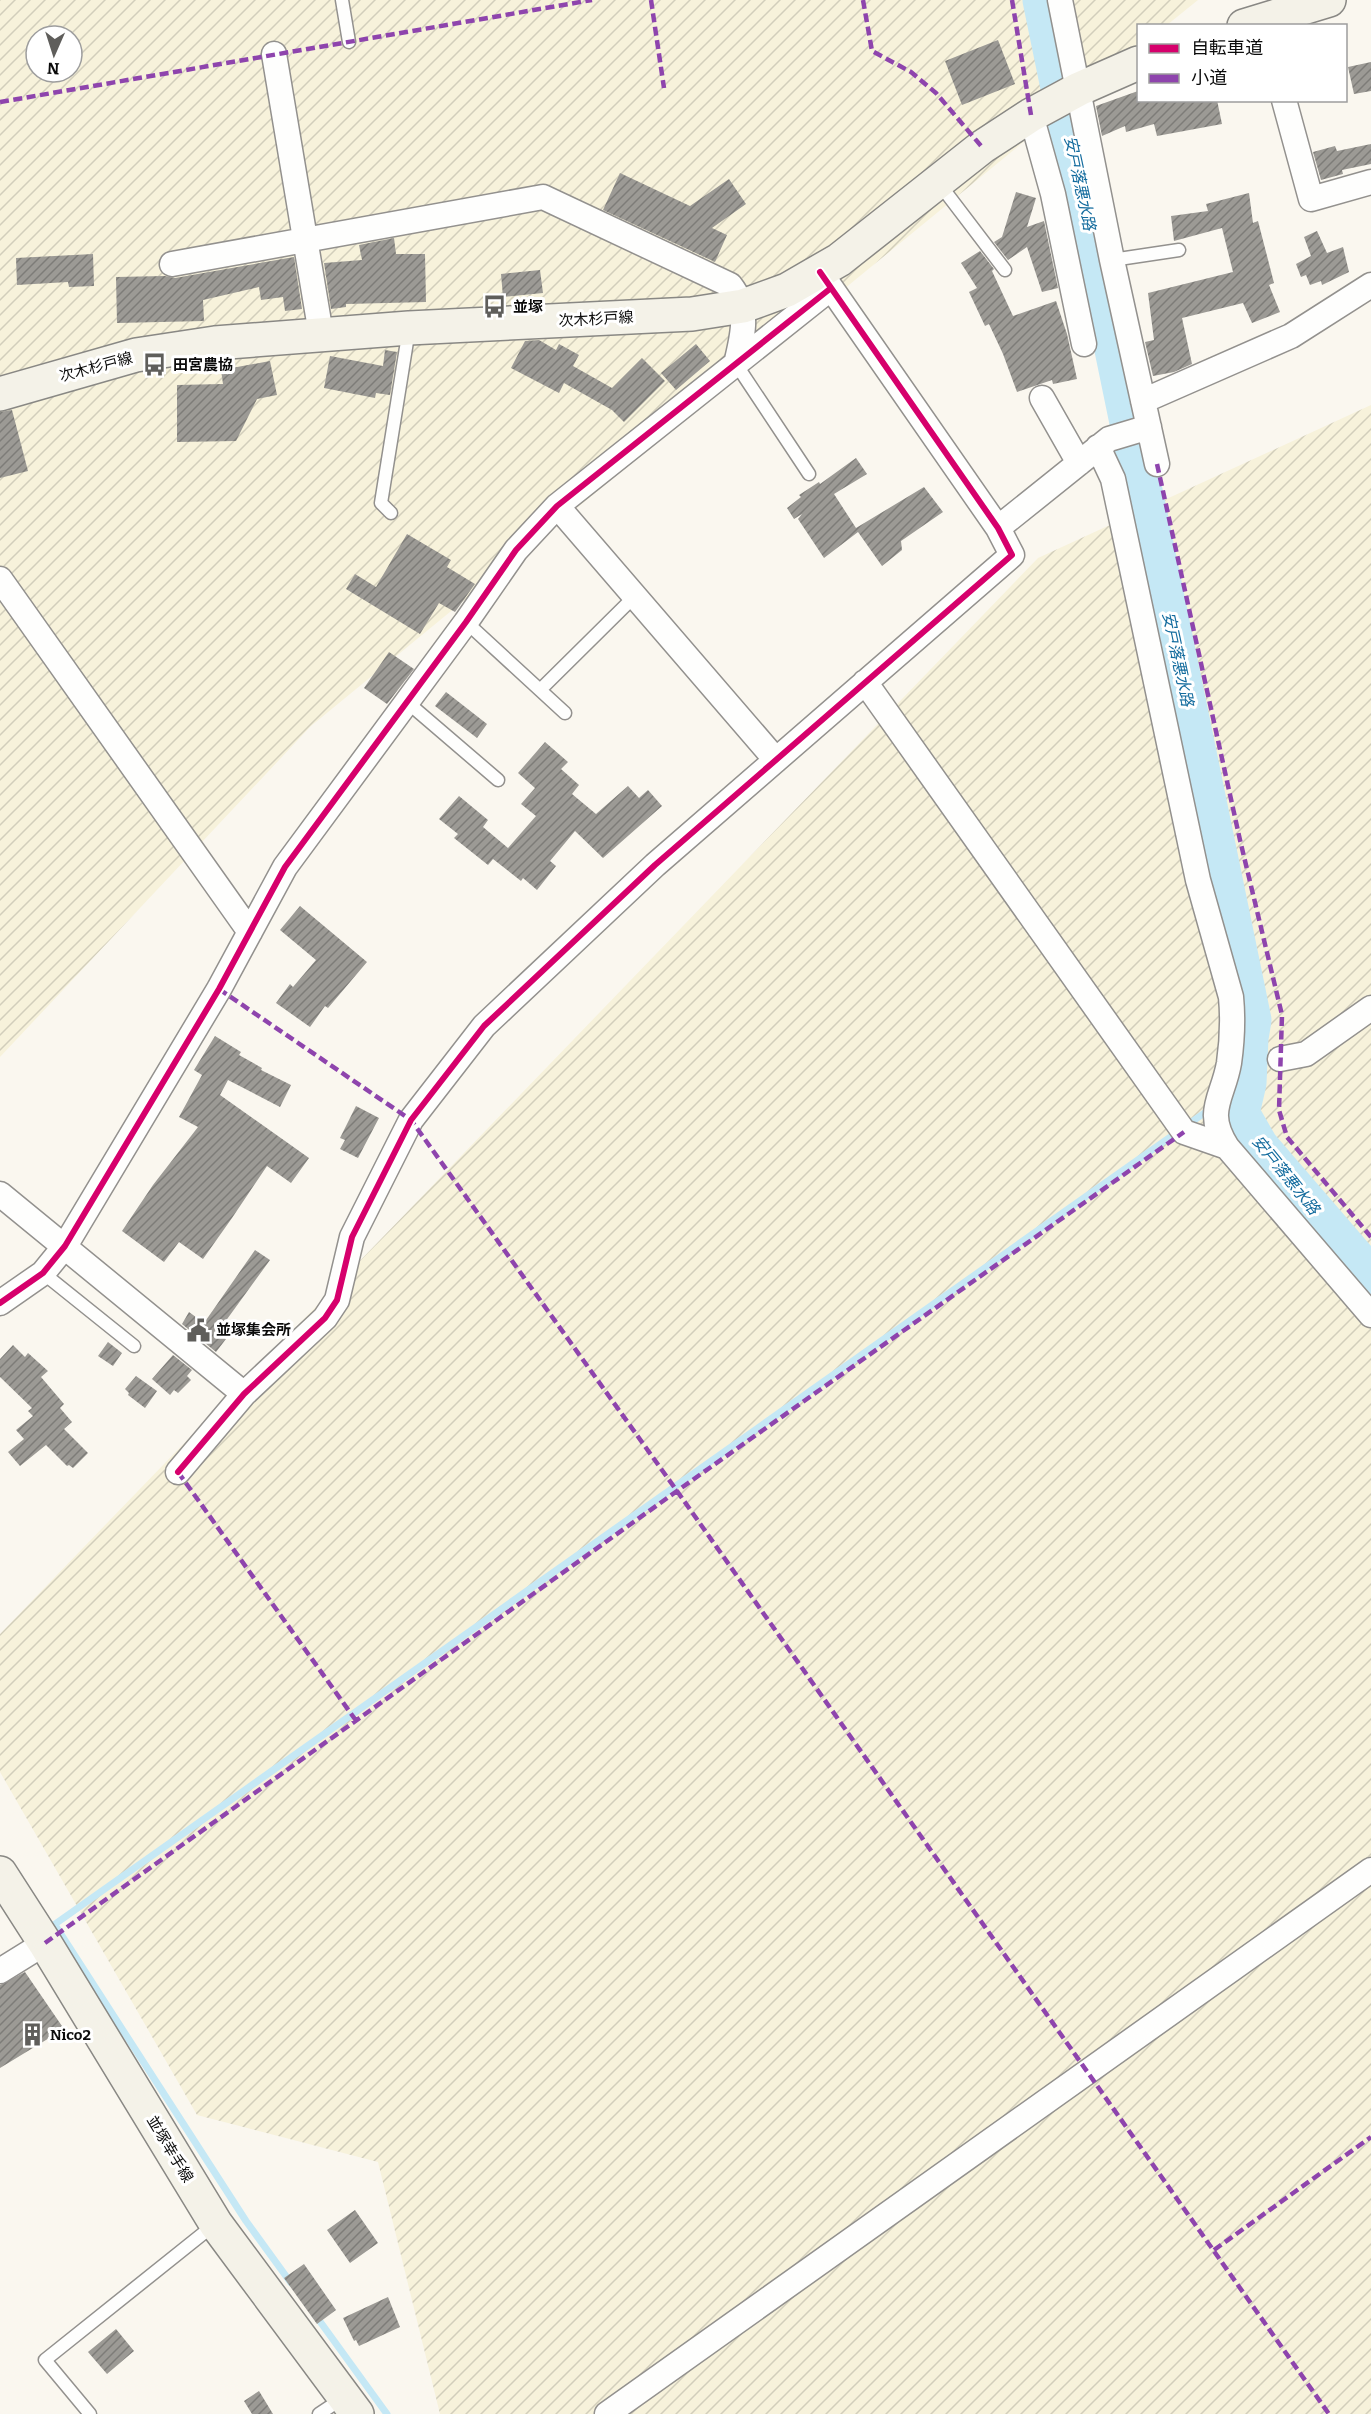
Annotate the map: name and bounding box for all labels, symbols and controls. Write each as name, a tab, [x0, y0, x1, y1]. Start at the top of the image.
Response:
north arrow	[24, 24, 84, 84]
legend	[1137, 24, 1347, 102]
text: 自転車道	[1191, 37, 1263, 59]
text: N	[47, 59, 60, 78]
text: 小道	[1191, 67, 1227, 89]
water label: 安戸落悪水路	[1061, 134, 1100, 234]
bus stop icon: 並塚	[482, 294, 508, 320]
place label: 並塚	[513, 298, 543, 316]
street label: 次木杉戸線	[558, 308, 634, 330]
street label: 次木杉戸線	[57, 349, 135, 385]
bus stop icon: 田宮農協	[142, 352, 168, 378]
place label: 田宮農協	[173, 356, 233, 374]
water label: 安戸落悪水路	[1159, 610, 1198, 710]
water label: 安戸落悪水路	[1248, 1132, 1325, 1220]
public building icon: 並塚集会所	[185, 1317, 211, 1343]
place label: 並塚集会所	[216, 1321, 291, 1339]
building icon: Nico2	[19, 2022, 45, 2048]
place label: Nico2	[50, 2026, 91, 2044]
street label: 並塚幸手線	[143, 2112, 197, 2186]

